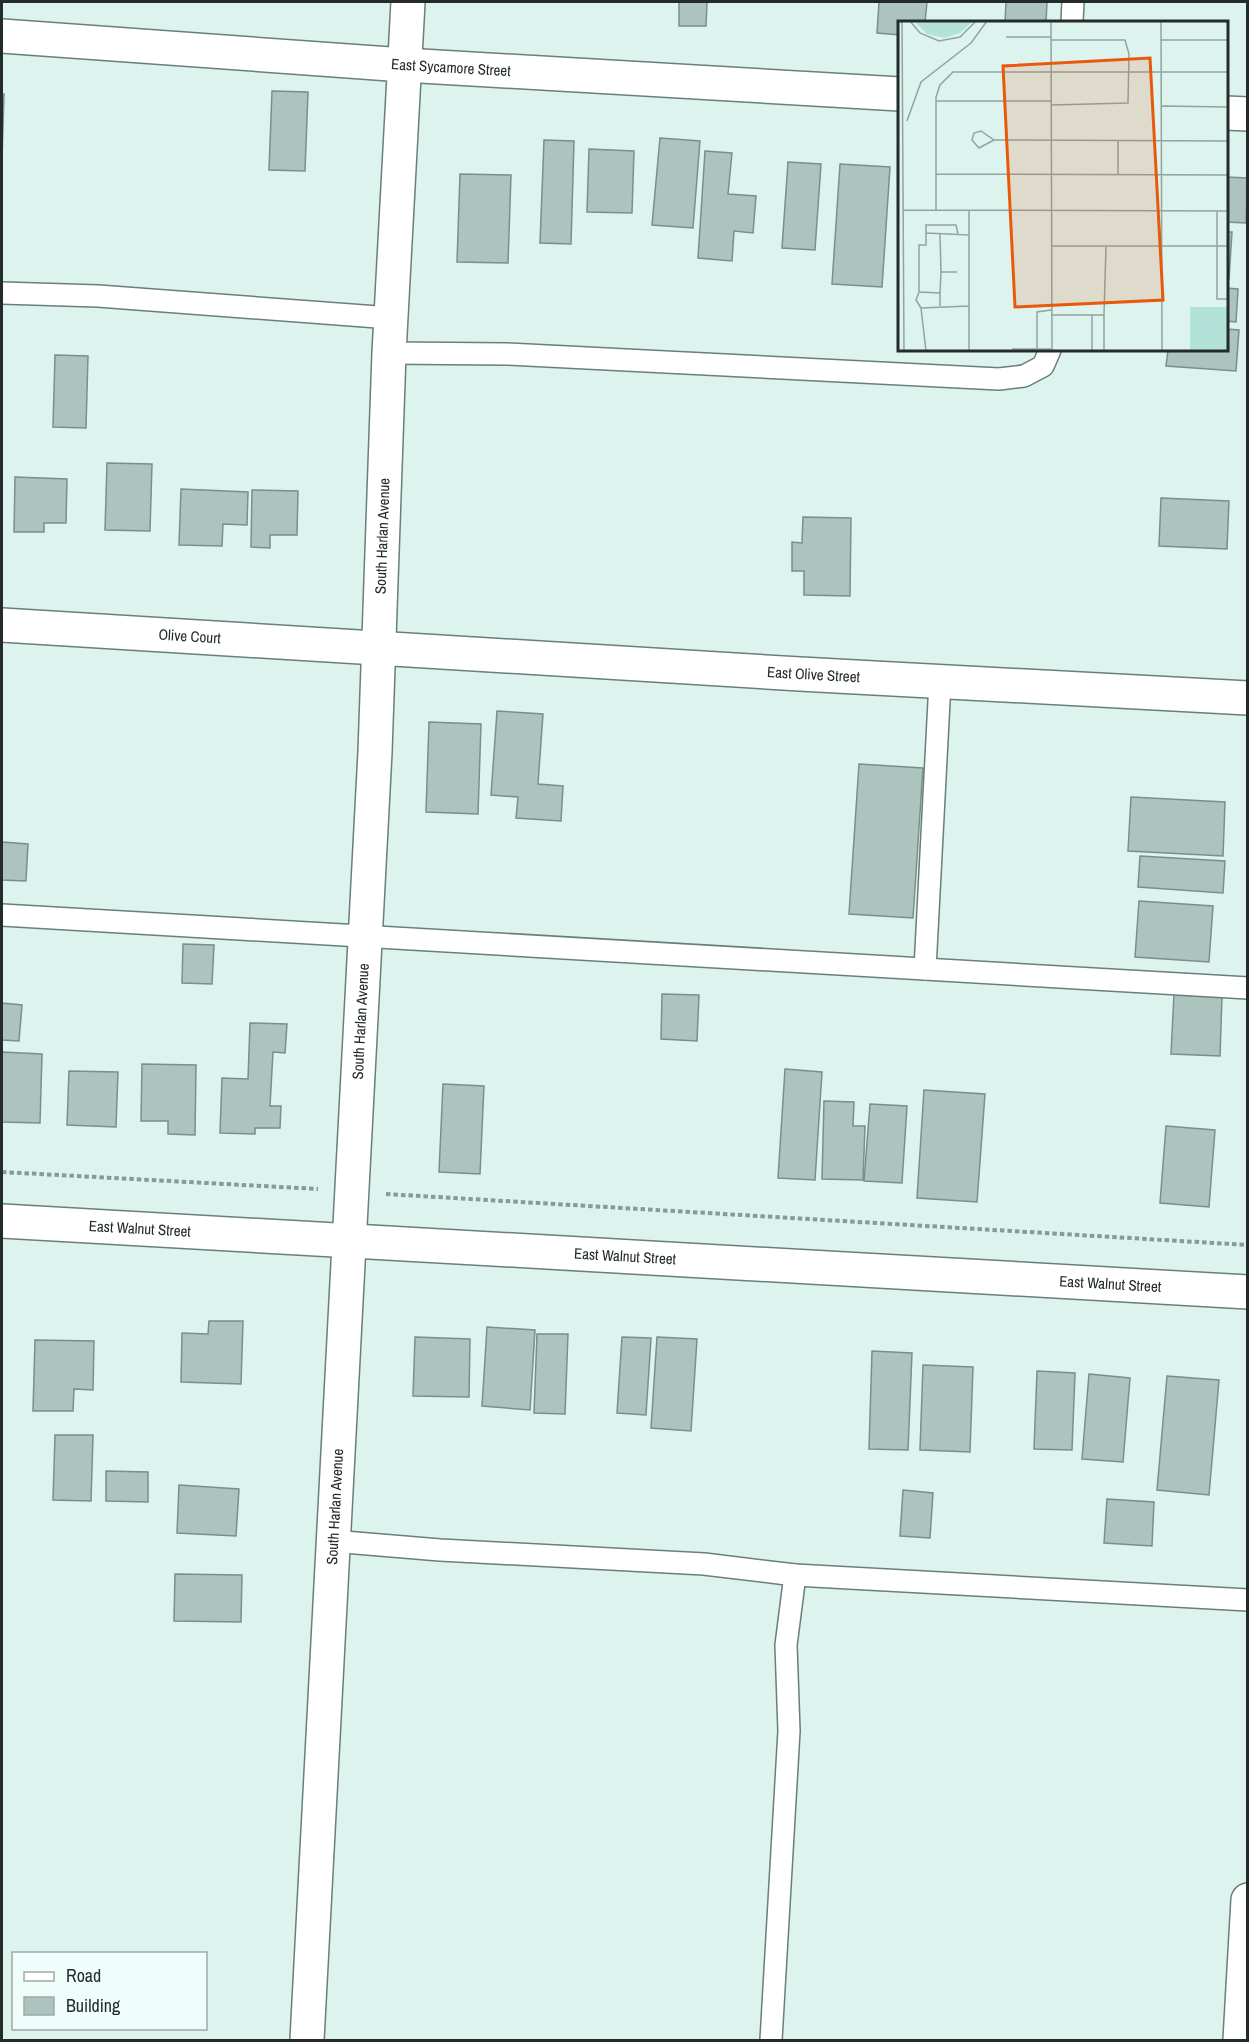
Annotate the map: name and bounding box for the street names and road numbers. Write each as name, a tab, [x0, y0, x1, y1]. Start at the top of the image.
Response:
street label: East Sycamore Street	[390, 53, 512, 81]
street label: South Harlan Avenue	[370, 477, 395, 594]
street label: Olive Court	[158, 624, 222, 648]
street label: East Olive Street	[766, 661, 861, 687]
street label: South Harlan Avenue	[347, 963, 374, 1080]
street label: East Walnut Street	[88, 1215, 192, 1242]
street label: East Walnut Street	[573, 1243, 677, 1269]
street label: East Walnut Street	[1059, 1270, 1162, 1297]
street label: South Harlan Avenue	[321, 1448, 348, 1565]

